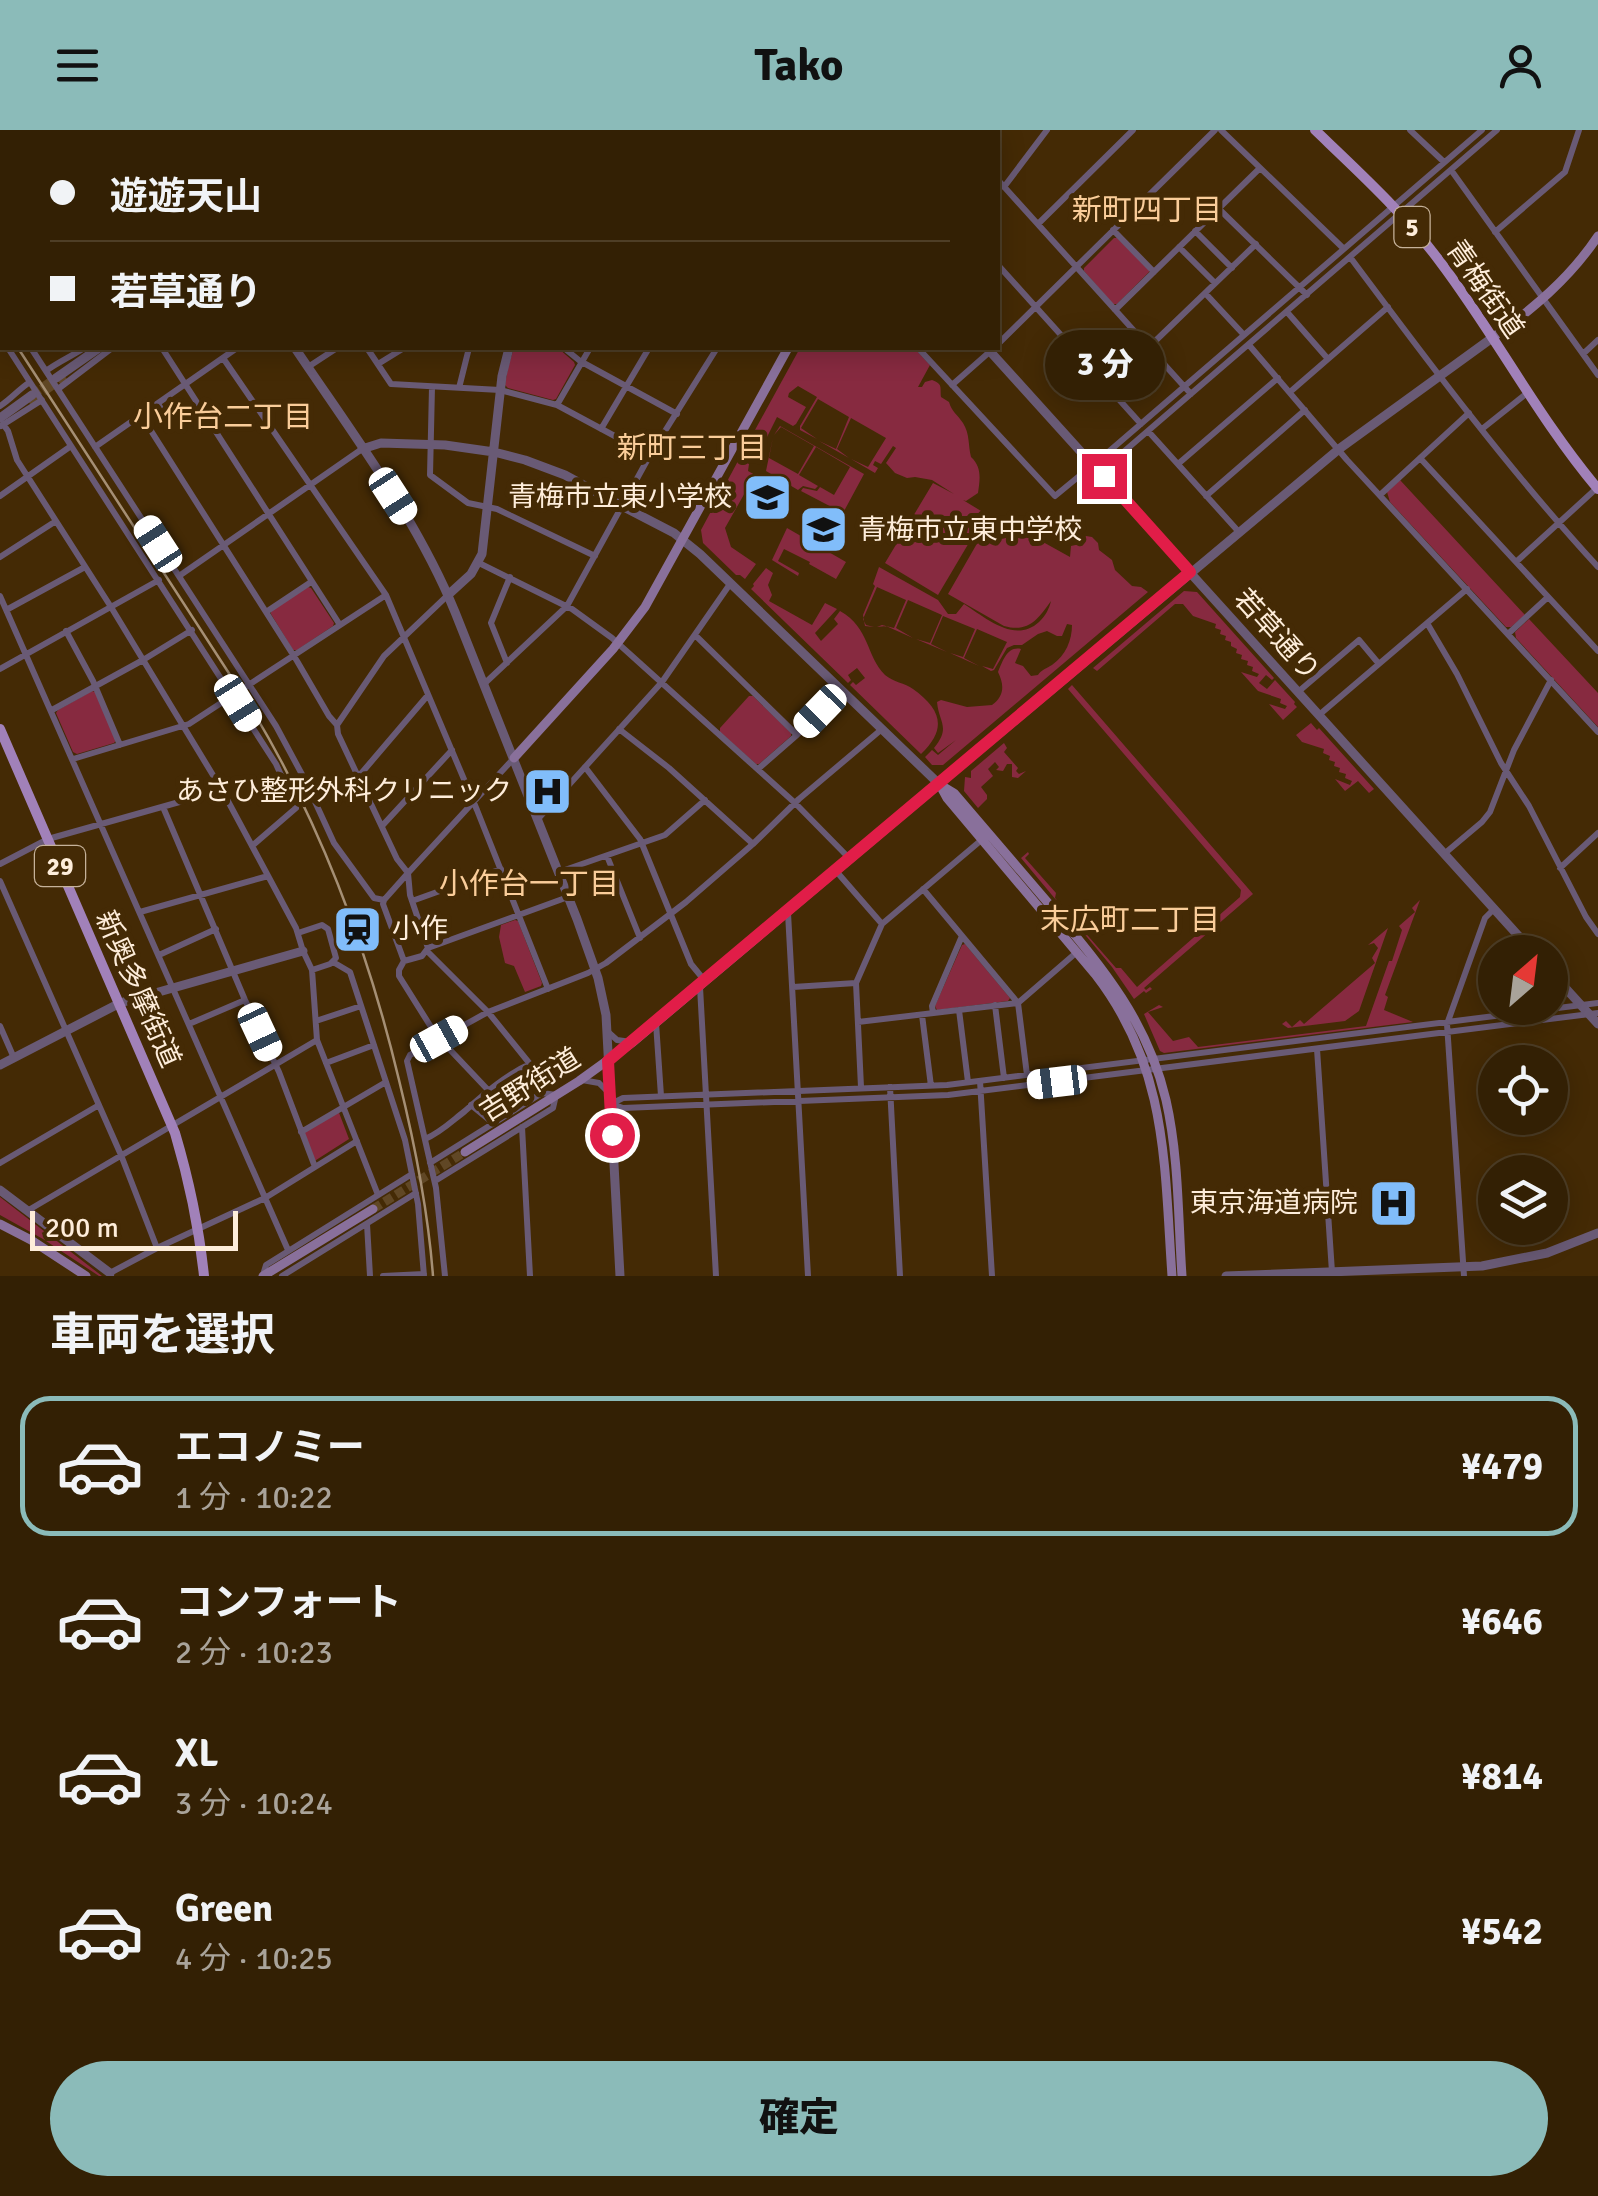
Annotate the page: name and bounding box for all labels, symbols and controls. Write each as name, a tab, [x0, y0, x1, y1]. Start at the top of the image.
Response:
icon: menu	[50, 38, 105, 93]
text: Tako	[754, 38, 844, 93]
icon: person	[1493, 38, 1548, 93]
text: 遊遊天山	[110, 173, 262, 220]
district label: 新町四丁目	[1072, 192, 1222, 229]
road number: 5	[1394, 207, 1430, 247]
street label: 青梅街道	[1439, 233, 1531, 345]
text: 若草通り	[110, 269, 262, 316]
callout: 3 分	[1044, 331, 1164, 401]
text: 3 分	[1077, 345, 1133, 384]
district label: 小作台二丁目	[133, 399, 313, 436]
district label: 新町三丁目	[617, 430, 767, 467]
route end	[1082, 454, 1127, 499]
car	[364, 463, 422, 529]
school or university icon: 青梅市立東小学校	[741, 471, 793, 523]
place label: 青梅市立東小学校	[508, 480, 732, 514]
school or university icon: 青梅市立東中学校	[797, 504, 849, 556]
car	[129, 511, 187, 577]
place label: 青梅市立東中学校	[858, 513, 1082, 547]
street label: 若草通り	[1227, 582, 1327, 688]
car	[209, 670, 267, 736]
car	[788, 679, 852, 743]
hospital icon: あさひ整形外科クリニック	[521, 765, 573, 817]
place label: あさひ整形外科クリニック	[176, 774, 512, 808]
road number: 29	[35, 846, 85, 886]
district label: 小作台一丁目	[439, 866, 619, 903]
district label: 末広町二丁目	[1040, 902, 1220, 939]
station icon: 小作	[331, 903, 383, 955]
street label: 新奥多摩街道	[88, 905, 188, 1073]
place label: 小作	[392, 912, 448, 946]
north arrow	[1478, 935, 1568, 1025]
map controls	[1478, 935, 1568, 1245]
car	[234, 998, 286, 1066]
car	[405, 1011, 473, 1067]
street label: 吉野街道	[473, 1041, 587, 1129]
button: locate	[1478, 1045, 1568, 1135]
car	[1025, 1063, 1089, 1101]
route start	[590, 1113, 635, 1158]
button: layers	[1478, 1155, 1568, 1245]
hospital icon: 東京海道病院	[1367, 1177, 1419, 1229]
place label: 東京海道病院	[1190, 1186, 1358, 1220]
scale bar	[30, 1206, 238, 1250]
text: 200 m	[45, 1211, 119, 1245]
text: 車両を選択	[50, 1308, 275, 1363]
icon: car	[55, 1421, 145, 1511]
text: エコノミー	[175, 1424, 365, 1471]
text: ¥479	[1461, 1443, 1543, 1490]
text: 1 分 · 10:22	[175, 1478, 333, 1517]
icon: car	[55, 1576, 145, 1666]
text: コンフォート	[175, 1579, 402, 1626]
text: ¥646	[1461, 1598, 1543, 1645]
text: 2 分 · 10:23	[175, 1633, 333, 1672]
text: XL	[175, 1730, 218, 1777]
icon: car	[55, 1731, 145, 1821]
text: ¥814	[1461, 1753, 1543, 1800]
text: 3 分 · 10:24	[175, 1784, 333, 1823]
text: Green	[175, 1885, 273, 1932]
icon: car	[55, 1886, 145, 1976]
text: ¥542	[1461, 1908, 1543, 1955]
text: 4 分 · 10:25	[175, 1939, 333, 1978]
button: 確定	[50, 2061, 1548, 2176]

